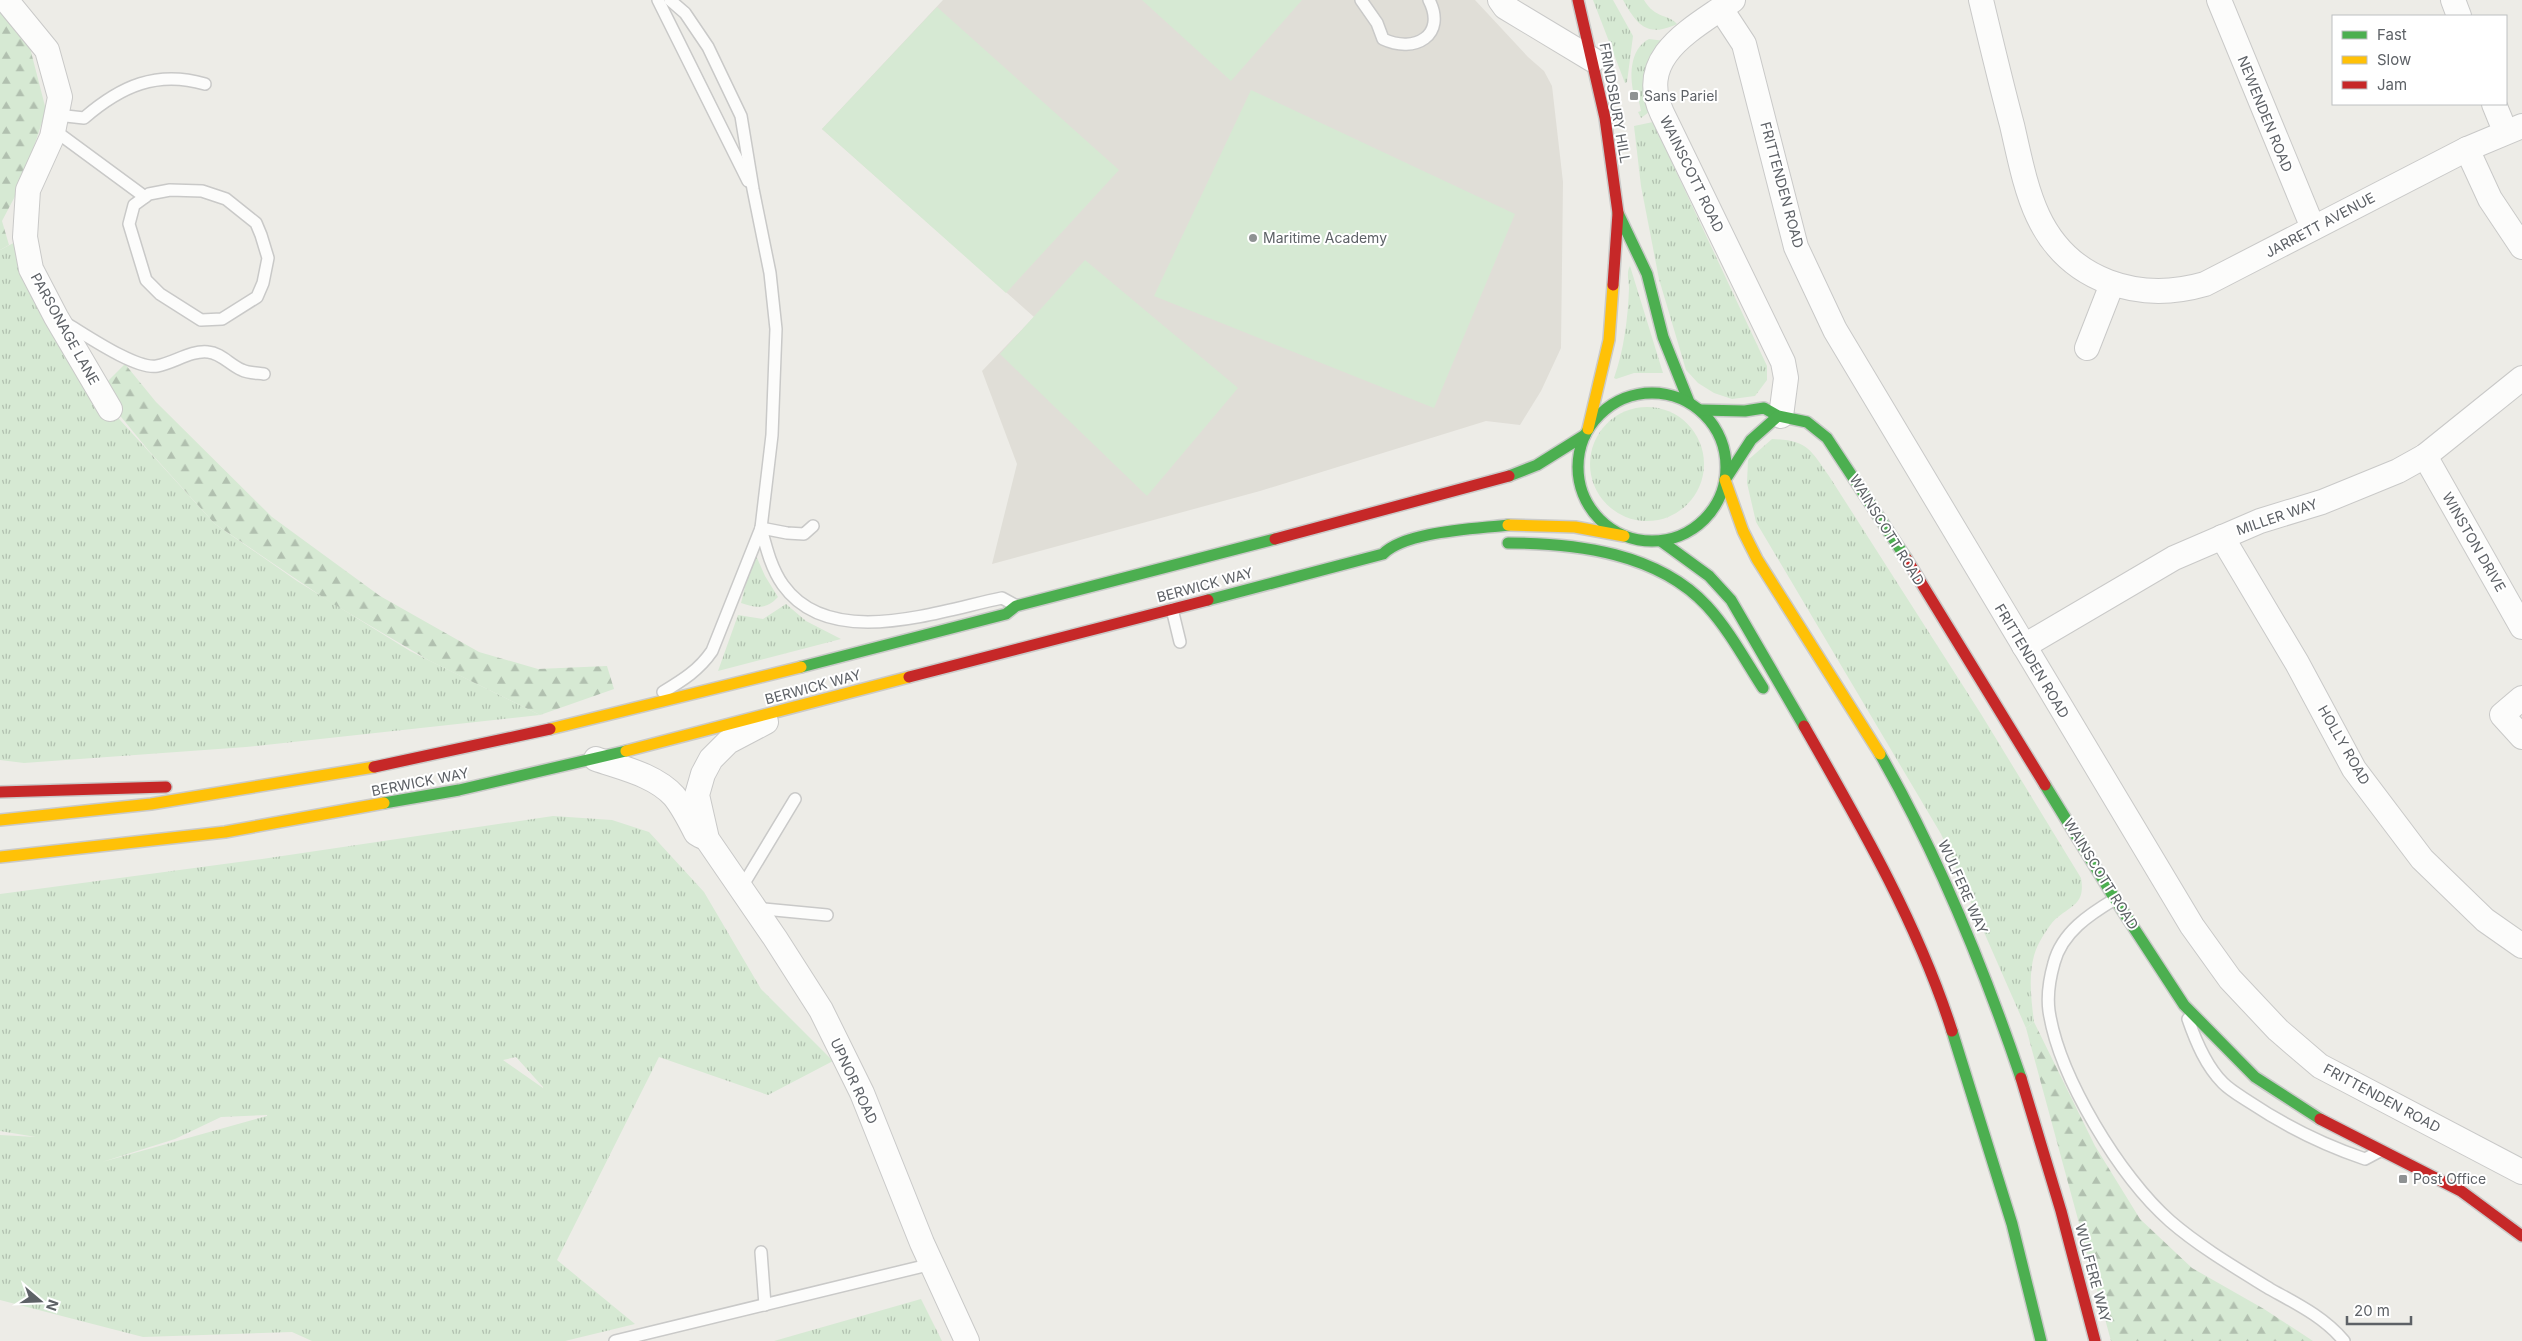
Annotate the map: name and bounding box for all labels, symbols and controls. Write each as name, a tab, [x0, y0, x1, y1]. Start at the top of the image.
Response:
legend	[2332, 15, 2507, 105]
text: Fast	[2377, 25, 2407, 44]
street label: FRINDSBURY HILL	[1596, 41, 1635, 165]
text: Slow	[2377, 50, 2411, 69]
street label: NEWENDEN ROAD	[2234, 53, 2297, 174]
text: Jam	[2377, 75, 2407, 94]
place label: Sans Pariel	[1644, 87, 1718, 104]
marker: Sans Pariel	[1628, 90, 1640, 102]
street label: WAINSCOTT ROAD	[1657, 113, 1728, 235]
street label: FRITTENDEN ROAD	[1757, 120, 1808, 250]
street label: JARRETT AVENUE	[2262, 188, 2378, 261]
place label: Maritime Academy	[1263, 229, 1387, 246]
marker: Maritime Academy	[1247, 232, 1259, 244]
street label: PARSONAGE LANE	[28, 270, 103, 388]
street label: WAINSCOTT ROAD	[1846, 471, 1928, 588]
street label: WINSTON DRIVE	[2439, 489, 2510, 594]
street label: MILLER WAY	[2234, 495, 2320, 538]
street label: BERWICK WAY	[1155, 563, 1255, 606]
street label: FRITTENDEN ROAD	[1992, 601, 2073, 721]
street label: BERWICK WAY	[763, 665, 863, 708]
street label: HOLLY ROAD	[2315, 702, 2374, 788]
street label: BERWICK WAY	[370, 764, 471, 799]
street label: WAINSCOTT ROAD	[2060, 815, 2142, 932]
street label: WULFERE WAY	[1935, 837, 1992, 937]
street label: UPNOR ROAD	[827, 1035, 882, 1126]
street label: FRITTENDEN ROAD	[2321, 1060, 2444, 1136]
place label: Post Office	[2413, 1170, 2486, 1187]
marker: Post Office	[2397, 1173, 2409, 1185]
street label: WULFERE WAY	[2072, 1222, 2115, 1324]
north arrow	[15, 1276, 65, 1326]
scale bar	[2347, 1294, 2411, 1326]
text: N	[43, 1298, 63, 1313]
text: 20 m	[2354, 1301, 2390, 1320]

